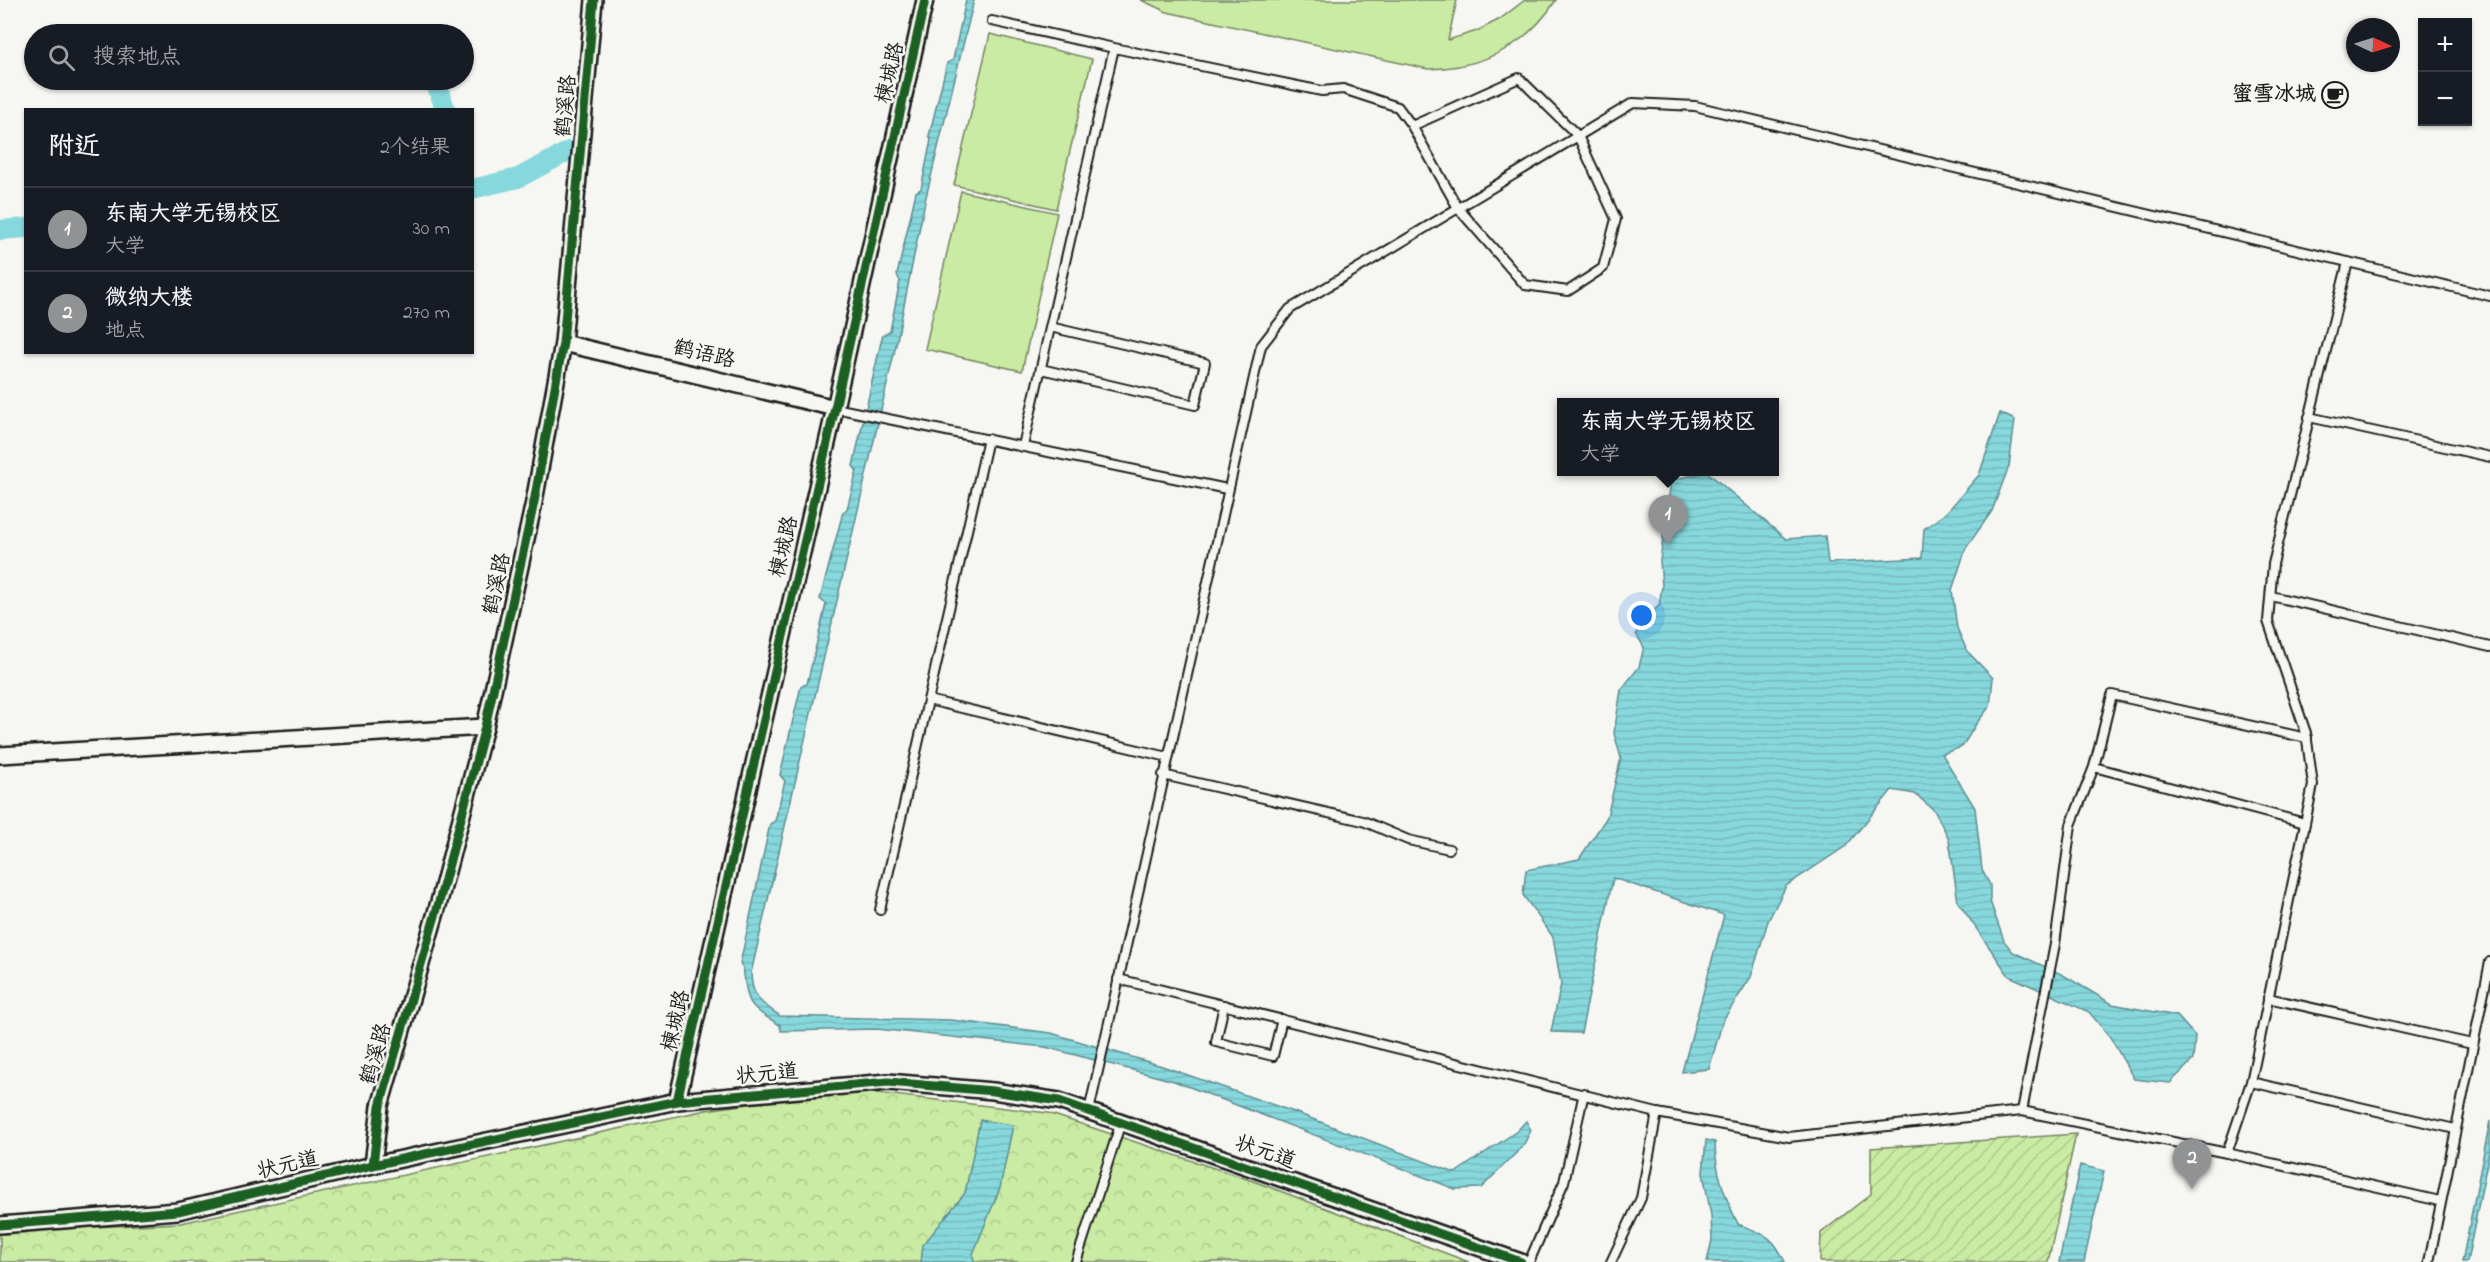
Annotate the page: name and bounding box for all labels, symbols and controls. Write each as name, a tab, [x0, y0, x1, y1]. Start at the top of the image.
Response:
north arrow	[2346, 18, 2400, 72]
map controls	[2418, 18, 2472, 126]
button: +	[2418, 18, 2472, 72]
search box	[24, 24, 474, 90]
street label: 楝城路	[869, 39, 913, 107]
icon: search	[45, 41, 78, 74]
text: 搜索地点	[93, 42, 181, 74]
button: −	[2418, 72, 2472, 126]
street label: 鹤溪路	[549, 73, 585, 139]
place label: 蜜雪冰城	[2232, 80, 2316, 110]
cafe icon: 蜜雪冰城	[2320, 80, 2350, 110]
text: 附近	[48, 129, 100, 167]
text: 2个结果	[380, 134, 450, 163]
text: 东南大学无锡校区	[105, 199, 281, 231]
text: 1	[64, 215, 71, 244]
text: 30 m	[413, 215, 450, 244]
text: 大学	[105, 233, 145, 262]
text: 微纳大楼	[105, 283, 193, 315]
text: 2	[63, 299, 72, 328]
text: 270 m	[403, 299, 450, 328]
text: 地点	[105, 317, 145, 346]
street label: 鹤语路	[670, 333, 738, 377]
popup	[1557, 398, 1779, 476]
text: 东南大学无锡校区	[1580, 407, 1756, 439]
text: 大学	[1580, 441, 1620, 470]
pin: 1	[1648, 496, 1688, 545]
street label: 楝城路	[763, 513, 807, 581]
street label: 鹤溪路	[477, 550, 519, 618]
your location	[1627, 601, 1656, 630]
street label: 楝城路	[655, 987, 699, 1055]
street label: 鹤溪路	[354, 1020, 400, 1088]
street label: 状元道	[734, 1057, 800, 1093]
street label: 状元道	[1230, 1129, 1300, 1177]
pin: 2	[2172, 1140, 2212, 1189]
street label: 状元道	[254, 1144, 322, 1188]

